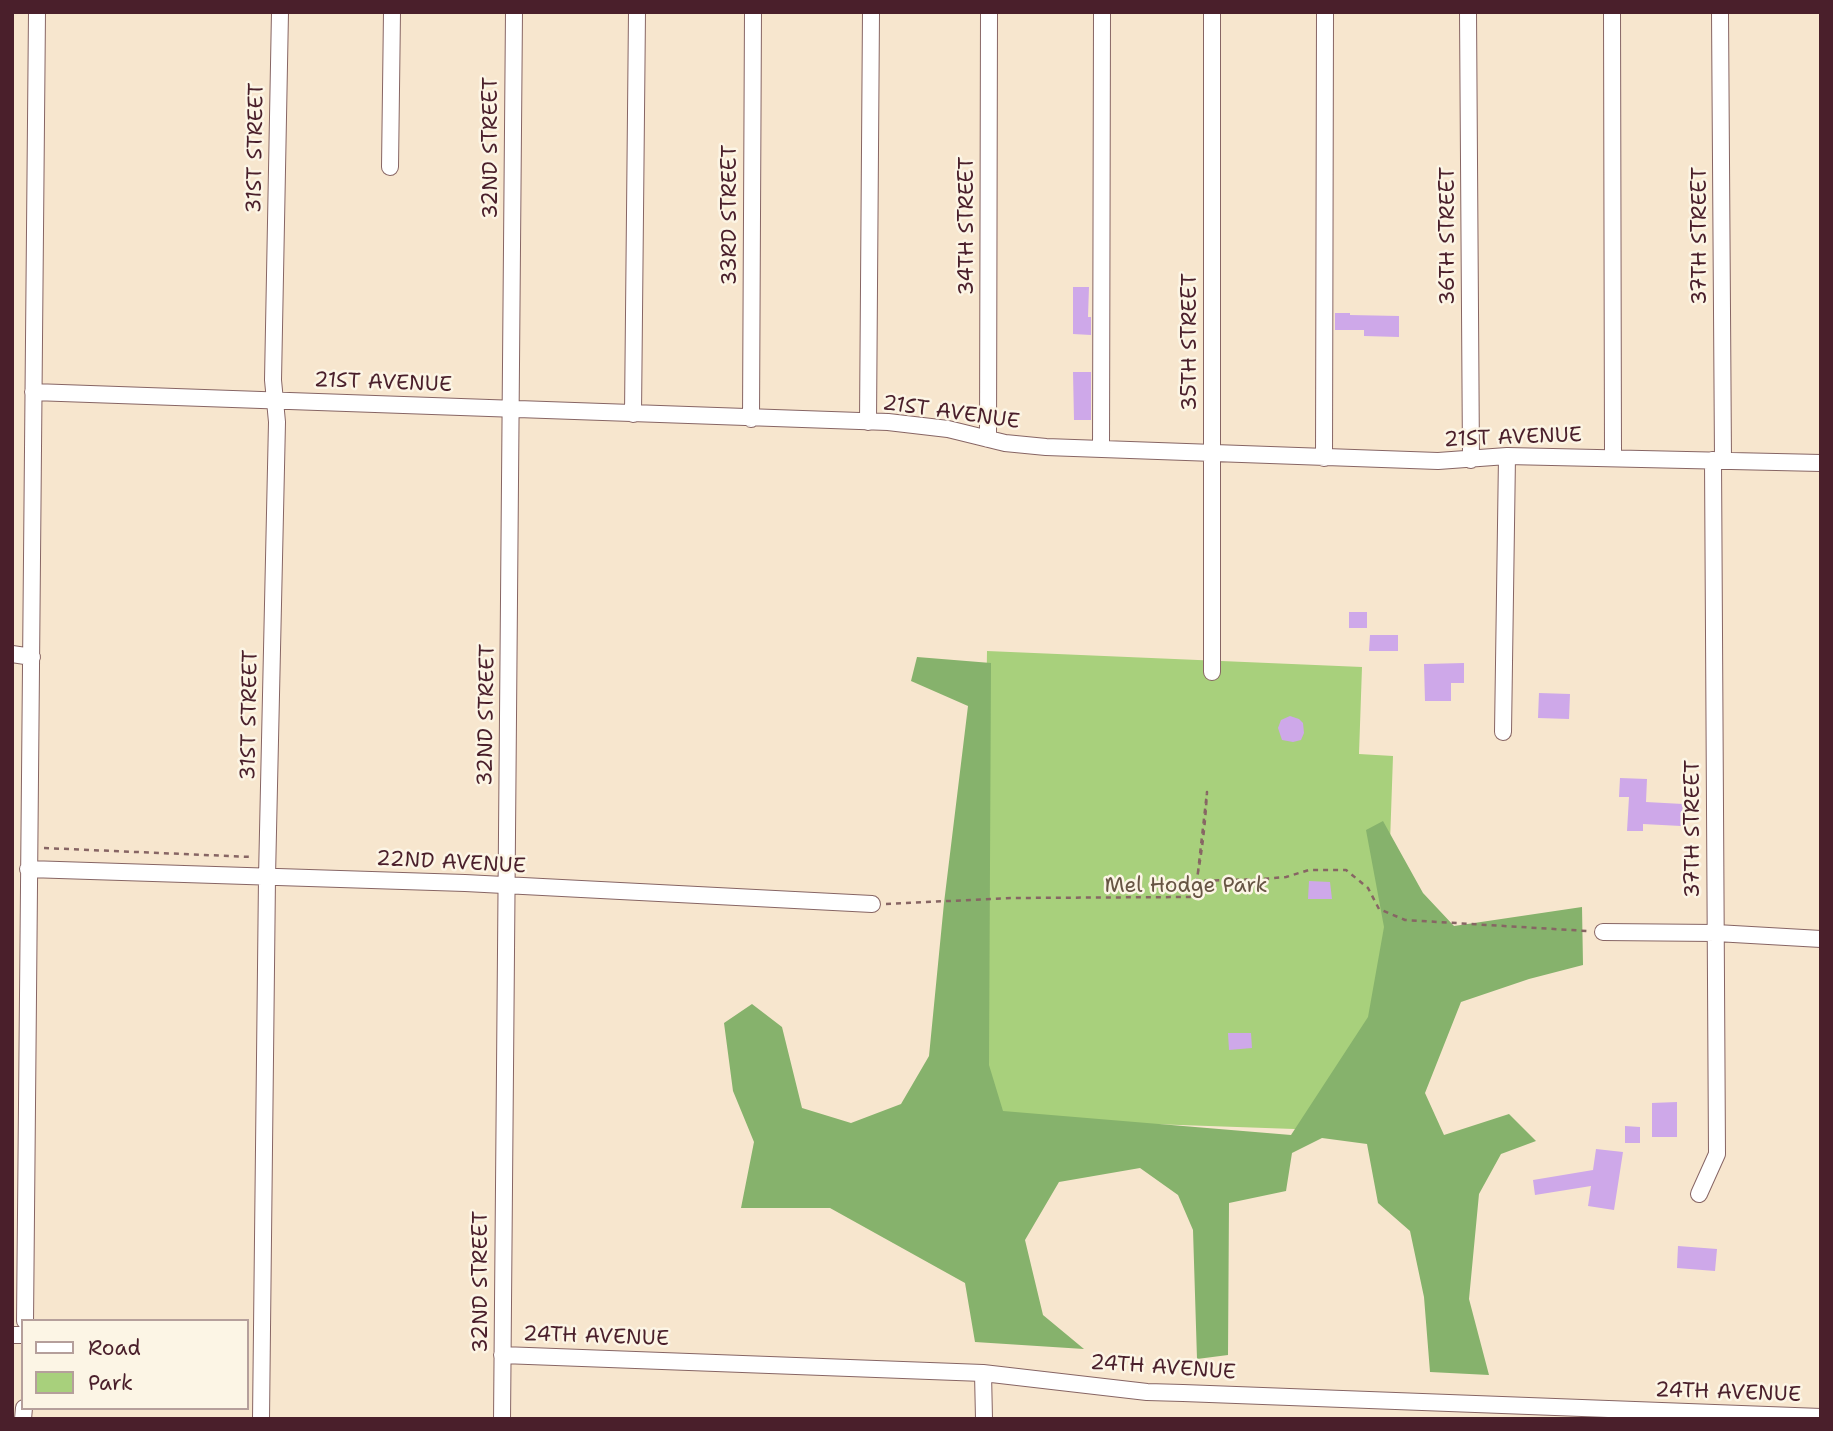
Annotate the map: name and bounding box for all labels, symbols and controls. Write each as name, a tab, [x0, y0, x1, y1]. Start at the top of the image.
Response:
street label: 32ND STREET	[479, 77, 505, 219]
street label: 31ST STREET	[242, 82, 270, 214]
street label: 33RD STREET	[718, 145, 744, 285]
street label: 34TH STREET	[955, 156, 981, 296]
street label: 36TH STREET	[1436, 167, 1462, 305]
street label: 37TH STREET	[1688, 167, 1714, 305]
street label: 35TH STREET	[1178, 273, 1204, 411]
street label: 21ST AVENUE	[313, 368, 453, 398]
street label: 21ST AVENUE	[881, 391, 1021, 435]
street label: 21ST AVENUE	[1443, 423, 1583, 453]
street label: 32ND STREET	[473, 644, 501, 786]
street label: 31ST STREET	[236, 649, 264, 781]
street label: 37TH STREET	[1681, 760, 1707, 898]
street label: 22ND AVENUE	[375, 846, 527, 880]
park label: Mel Hodge Park	[1104, 874, 1268, 900]
street label: 32ND STREET	[469, 1211, 495, 1353]
legend	[21, 1319, 248, 1410]
street label: 24TH AVENUE	[523, 1322, 669, 1352]
text: Road	[88, 1334, 141, 1362]
street label: 24TH AVENUE	[1089, 1350, 1237, 1386]
text: Park	[88, 1369, 133, 1397]
street label: 24TH AVENUE	[1655, 1378, 1801, 1408]

